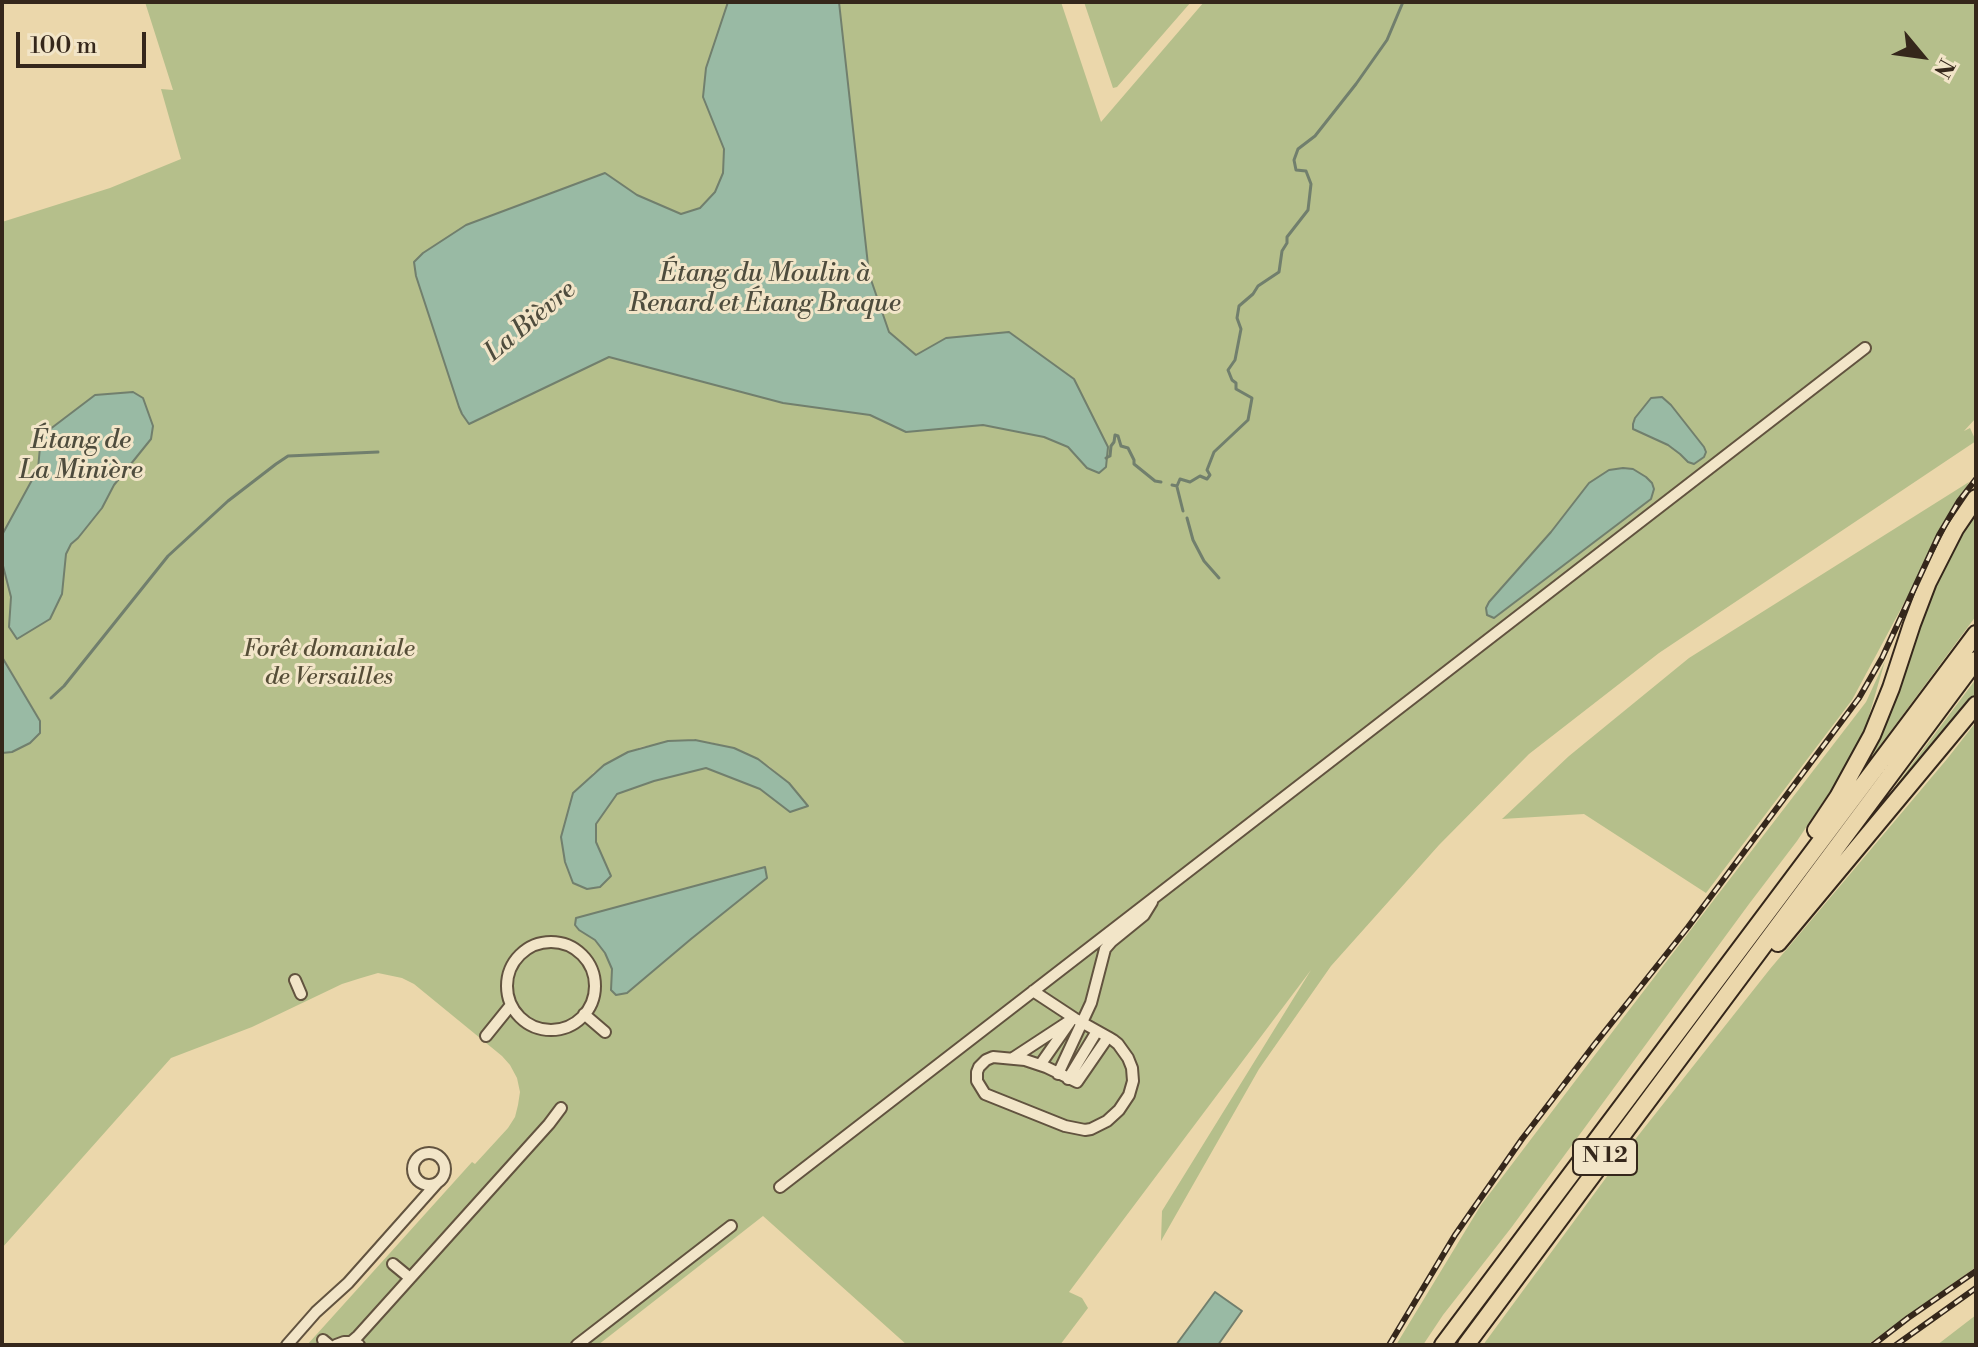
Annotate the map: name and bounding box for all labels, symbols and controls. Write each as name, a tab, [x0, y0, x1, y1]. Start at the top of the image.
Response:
scale bar	[20, 16, 150, 66]
north arrow	[1882, 16, 1962, 96]
text: 100 m	[30, 31, 97, 61]
text: N	[1927, 54, 1959, 82]
water label: Étang du Moulin à Renard et Étang Braque	[629, 259, 901, 320]
water label: La Bièvre	[479, 275, 583, 369]
water label: Étang de La Minière	[19, 426, 143, 488]
park label: Forêt domaniale de Versailles	[243, 636, 415, 692]
road number: N 12	[1573, 1139, 1637, 1175]

